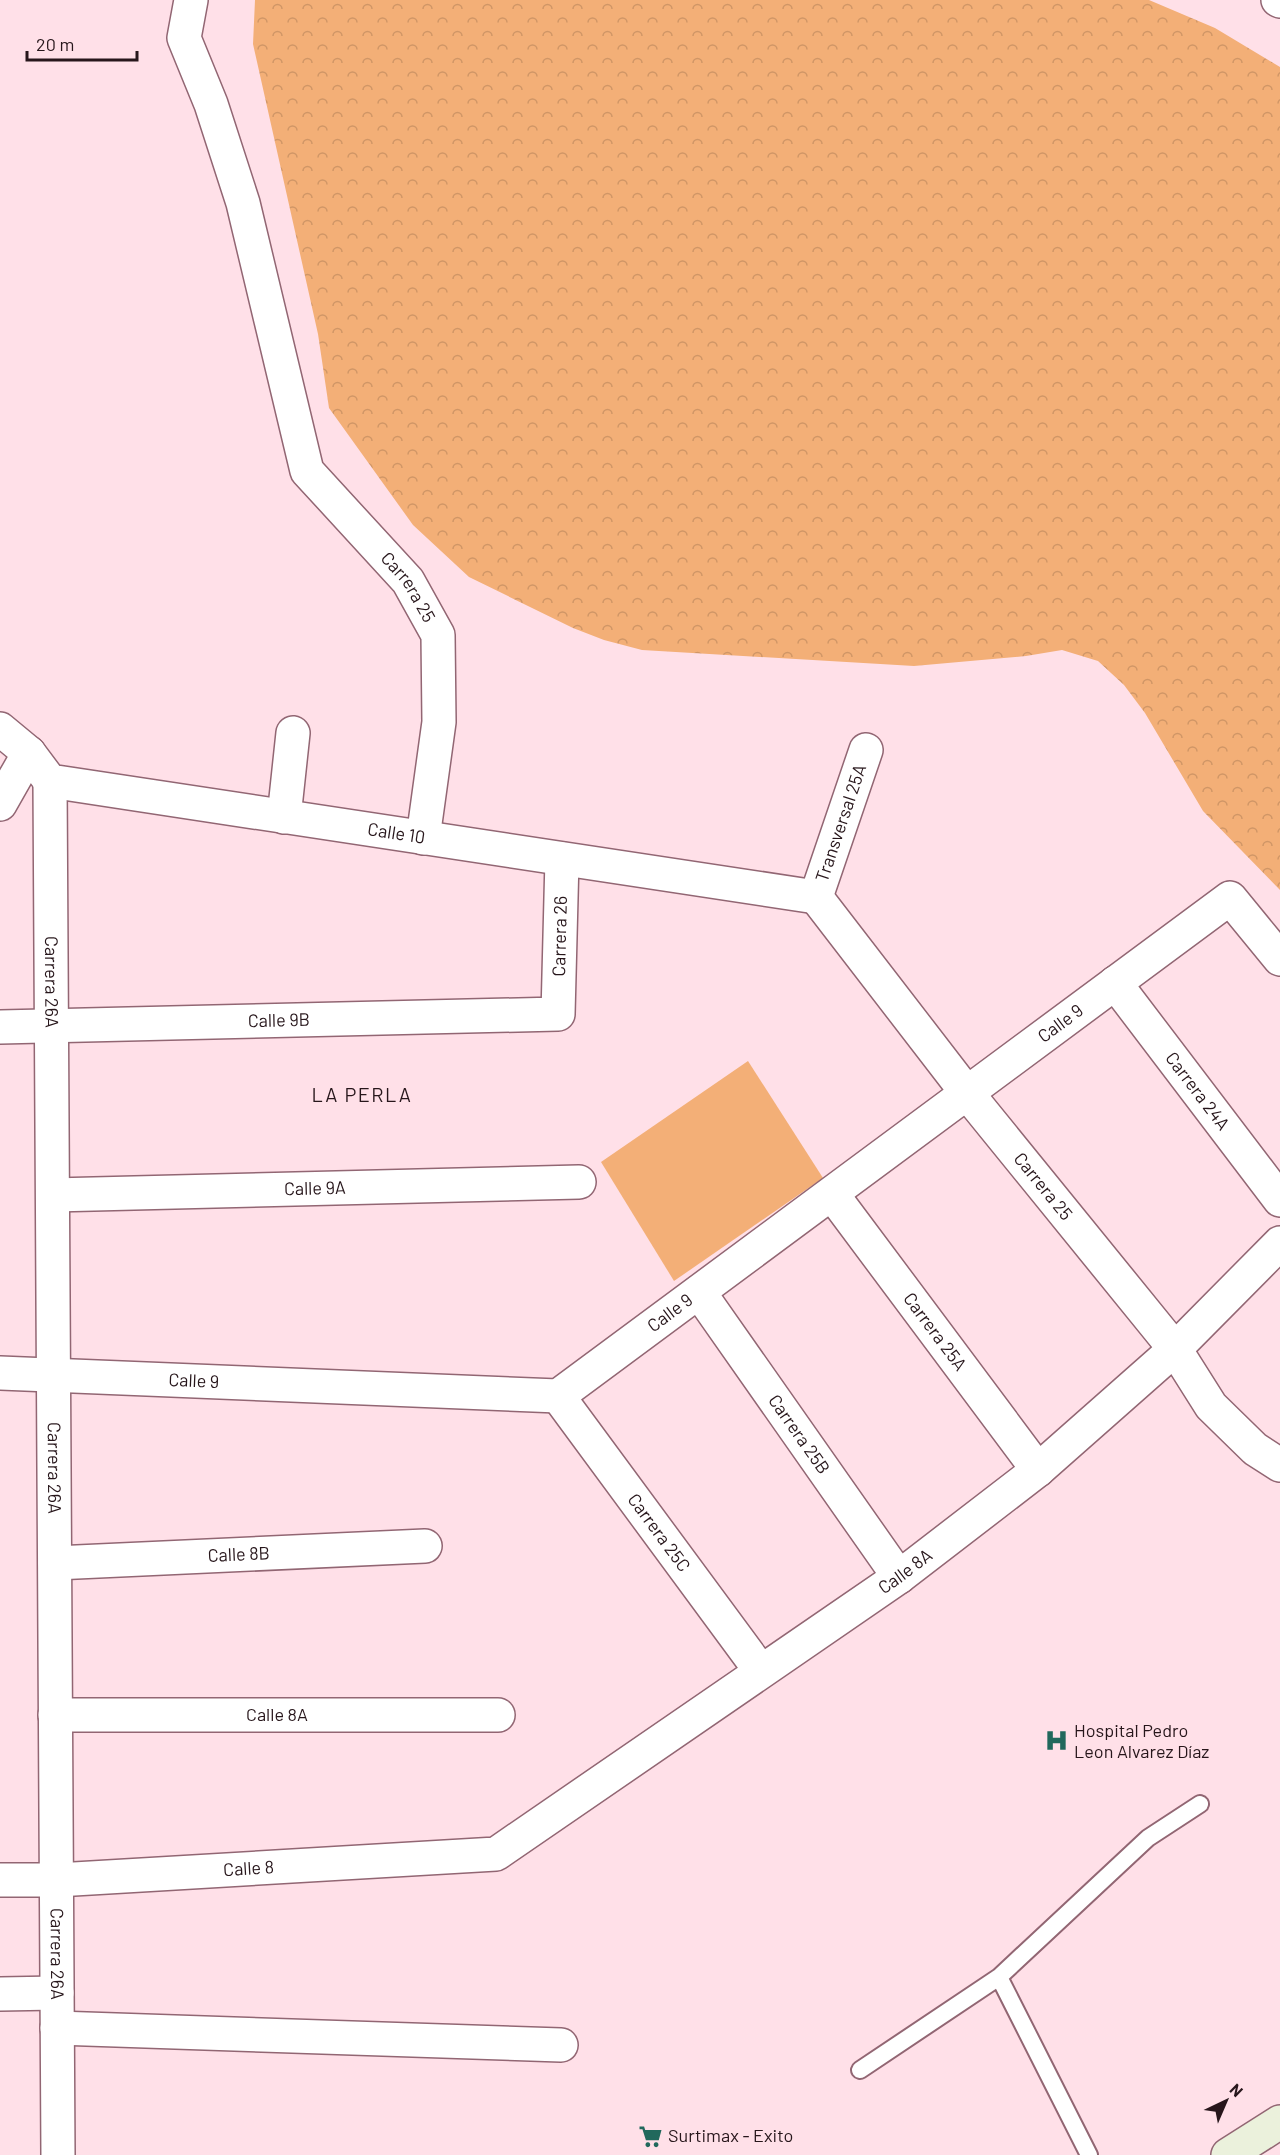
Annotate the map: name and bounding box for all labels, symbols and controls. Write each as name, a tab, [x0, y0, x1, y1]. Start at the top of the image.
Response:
scale bar	[27, 24, 136, 62]
text: 20 m	[36, 33, 74, 55]
street label: Carrera 25	[377, 547, 441, 626]
street label: Transversal 25A	[810, 761, 870, 884]
street label: Calle 10	[366, 817, 427, 848]
street label: Carrera 26	[547, 895, 571, 977]
street label: Carrera 26A	[41, 936, 63, 1028]
street label: Calle 9	[1033, 999, 1087, 1047]
street label: Calle 9B	[248, 1008, 310, 1031]
street label: Carrera 24A	[1161, 1047, 1235, 1134]
district label: LA PERLA	[312, 1082, 412, 1106]
street label: Carrera 25	[1010, 1148, 1078, 1224]
street label: Calle 9A	[284, 1176, 346, 1199]
street label: Calle 9	[643, 1288, 697, 1336]
street label: Carrera 25A	[899, 1288, 972, 1375]
street label: Calle 9	[168, 1368, 220, 1392]
street label: Carrera 25B	[764, 1390, 835, 1478]
street label: Carrera 26A	[44, 1422, 66, 1514]
street label: Carrera 25C	[624, 1489, 696, 1576]
street label: Calle 8B	[207, 1541, 270, 1566]
street label: Calle 8A	[873, 1544, 936, 1598]
street label: Calle 8A	[246, 1703, 308, 1725]
place label: Hospital Pedro Leon Alvarez Díaz	[1074, 1719, 1209, 1762]
hospital icon: Hospital Pedro Leon Alvarez Díaz	[1043, 1728, 1069, 1754]
street label: Calle 8	[223, 1855, 275, 1880]
street label: Carrera 26A	[47, 1908, 69, 2000]
north arrow	[1196, 2071, 1256, 2131]
text: N	[1226, 2079, 1247, 2100]
supermarket icon: Surtimax - Exito	[637, 2123, 663, 2149]
place label: Surtimax - Exito	[668, 2124, 793, 2146]

